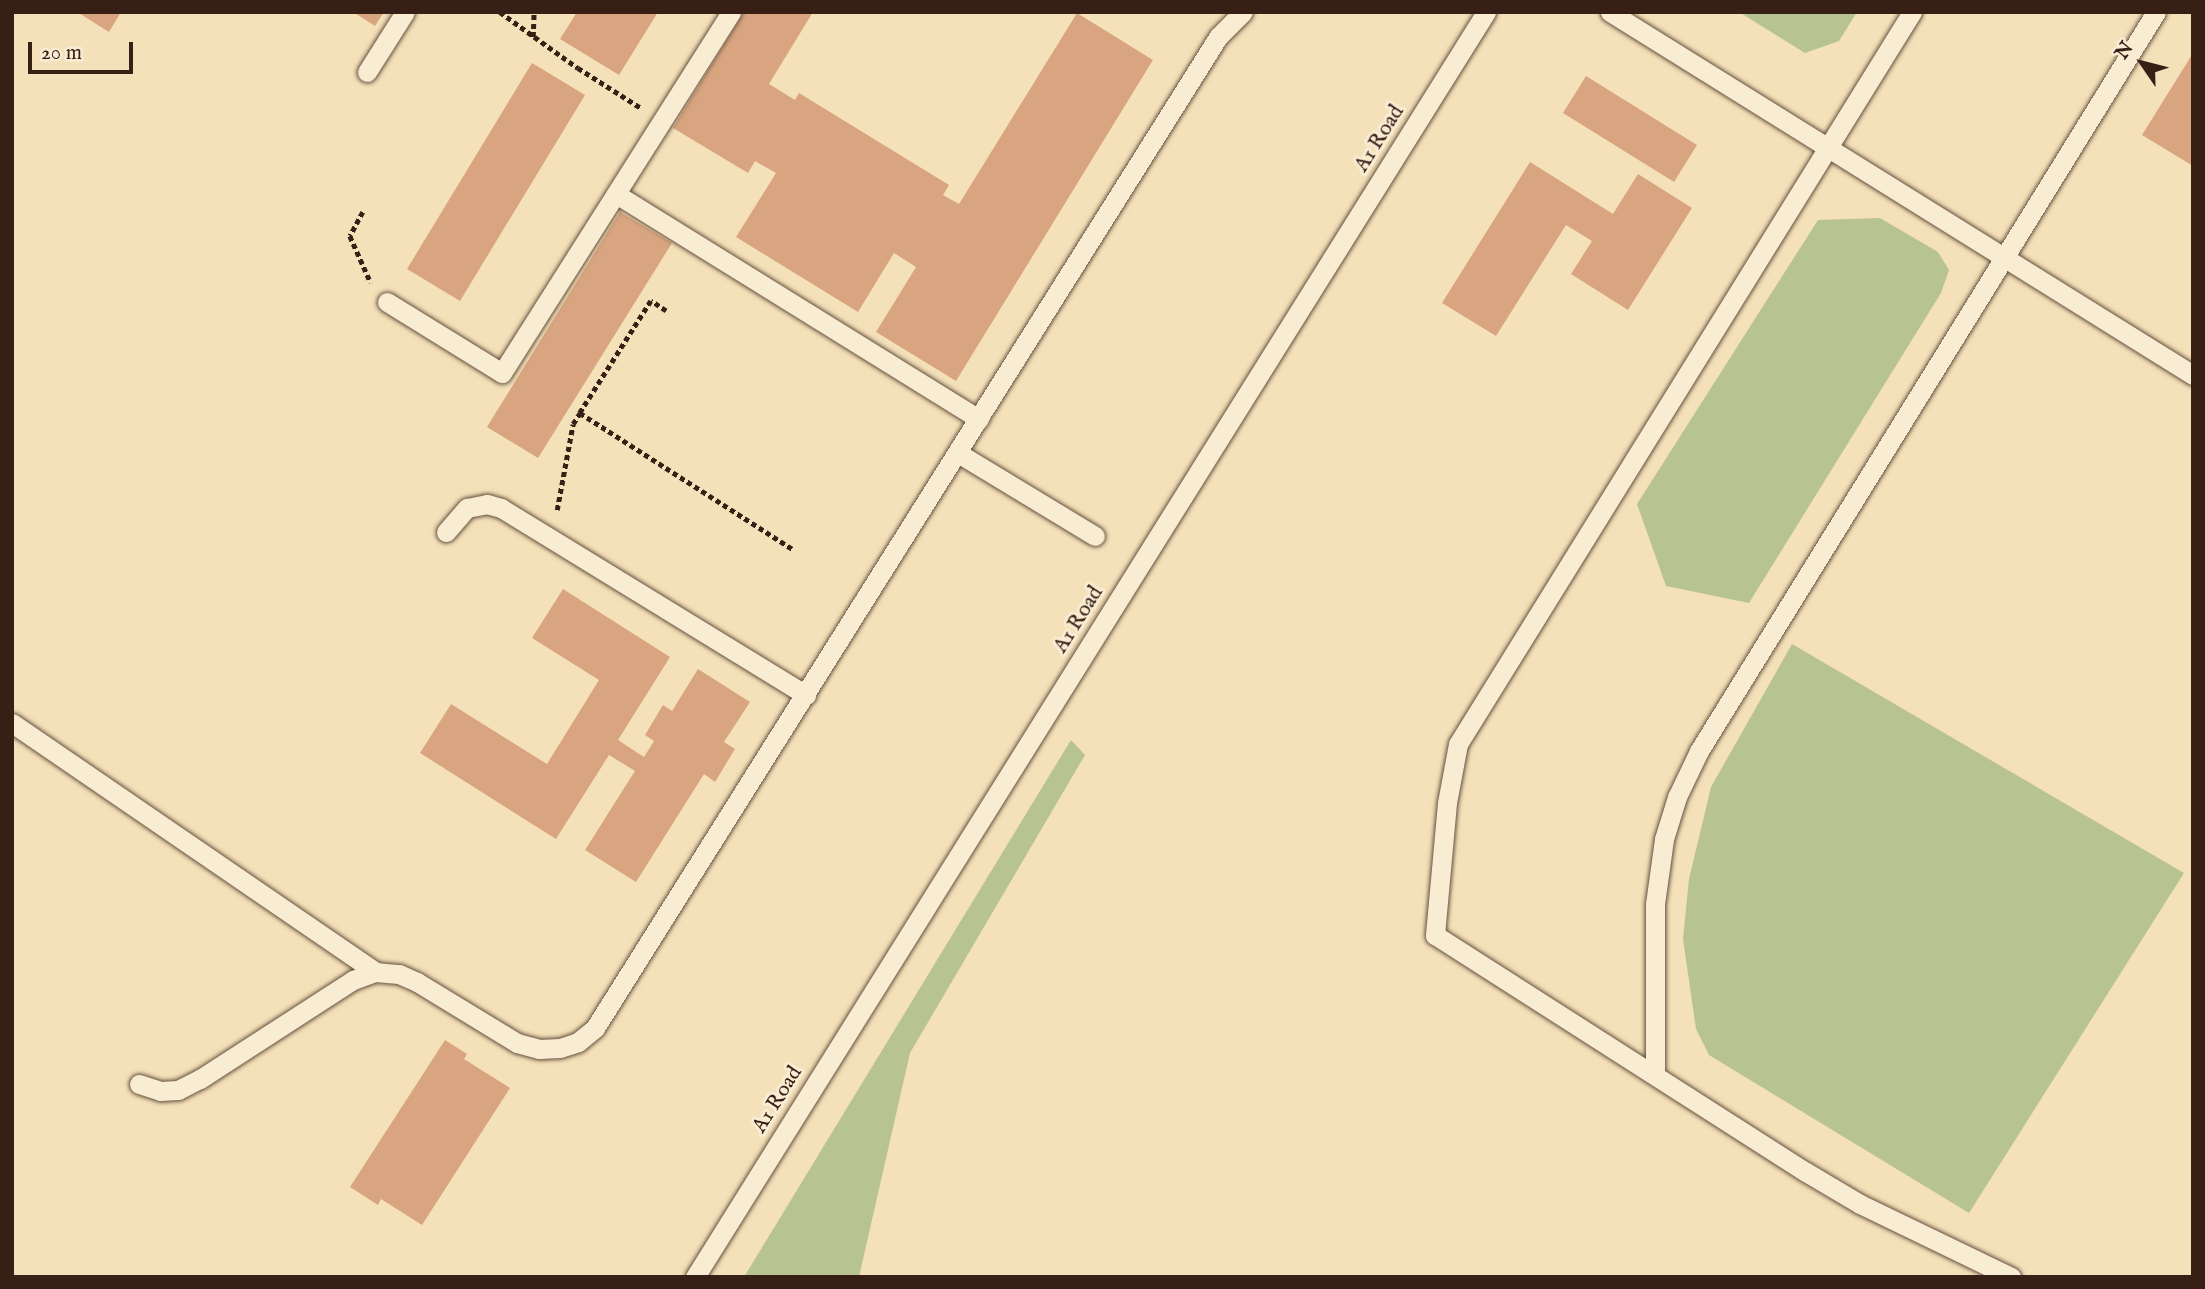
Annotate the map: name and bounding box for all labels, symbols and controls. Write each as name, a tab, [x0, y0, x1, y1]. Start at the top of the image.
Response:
scale bar	[32, 28, 136, 72]
north arrow	[2107, 28, 2177, 98]
text: N	[2110, 37, 2139, 65]
text: 20 m	[41, 40, 82, 67]
street label: A1 Road	[1350, 101, 1410, 177]
street label: A1 Road	[1049, 582, 1109, 658]
street label: A1 Road	[748, 1062, 808, 1138]

